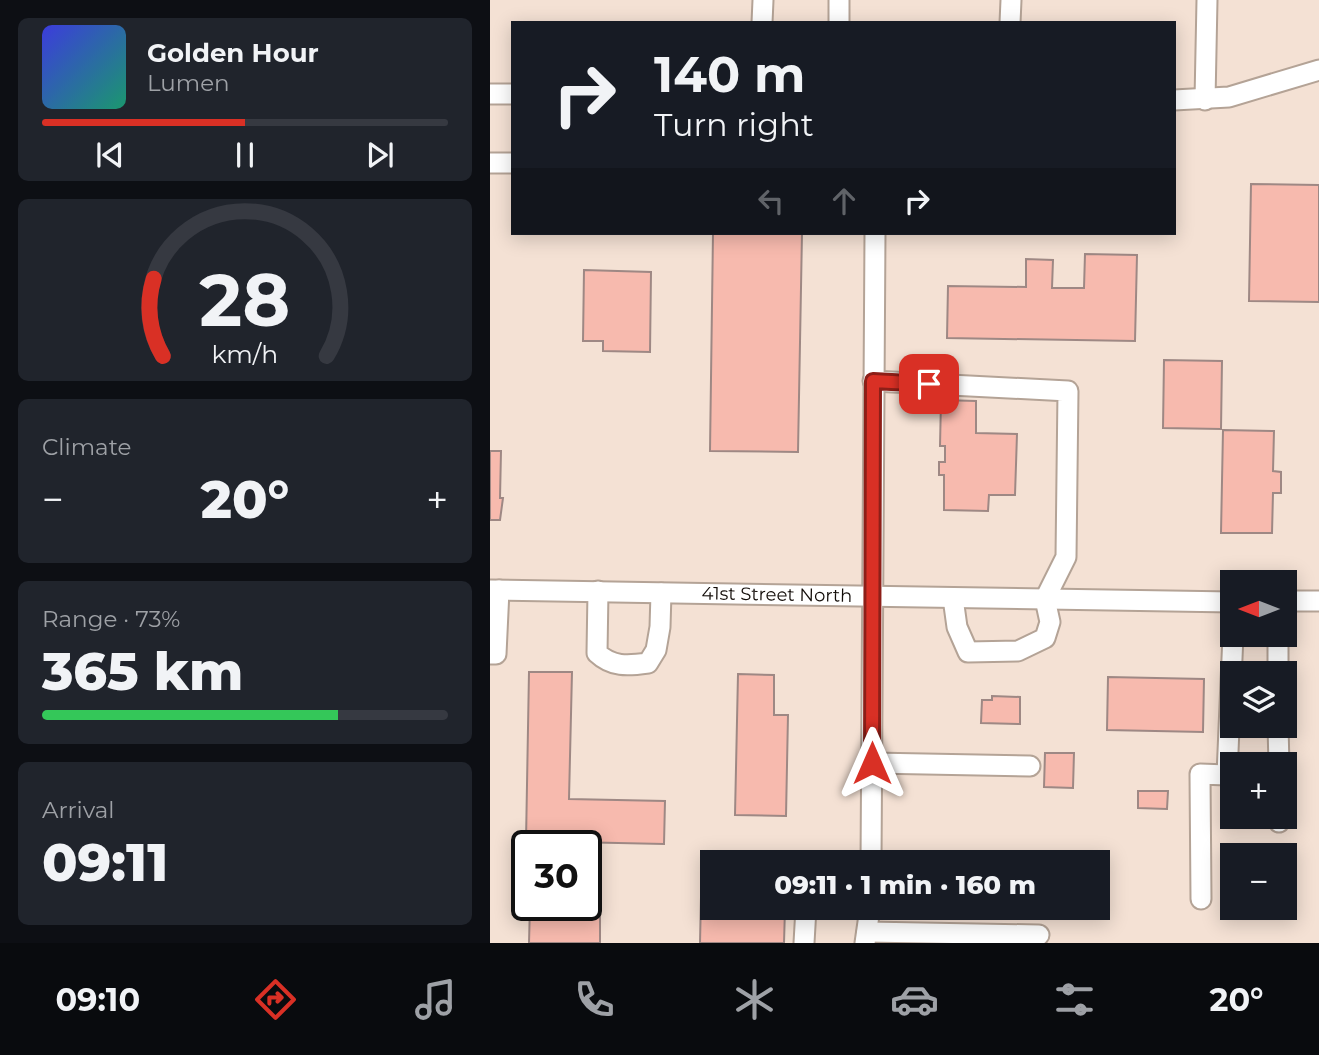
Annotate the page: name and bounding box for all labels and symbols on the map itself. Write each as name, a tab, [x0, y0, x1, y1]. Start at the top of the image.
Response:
pin	[899, 354, 959, 414]
north arrow	[1220, 570, 1297, 648]
street label: 41st Street North	[701, 582, 853, 607]
position arrow	[835, 726, 909, 800]
speed limit sign: 30	[511, 830, 602, 921]

